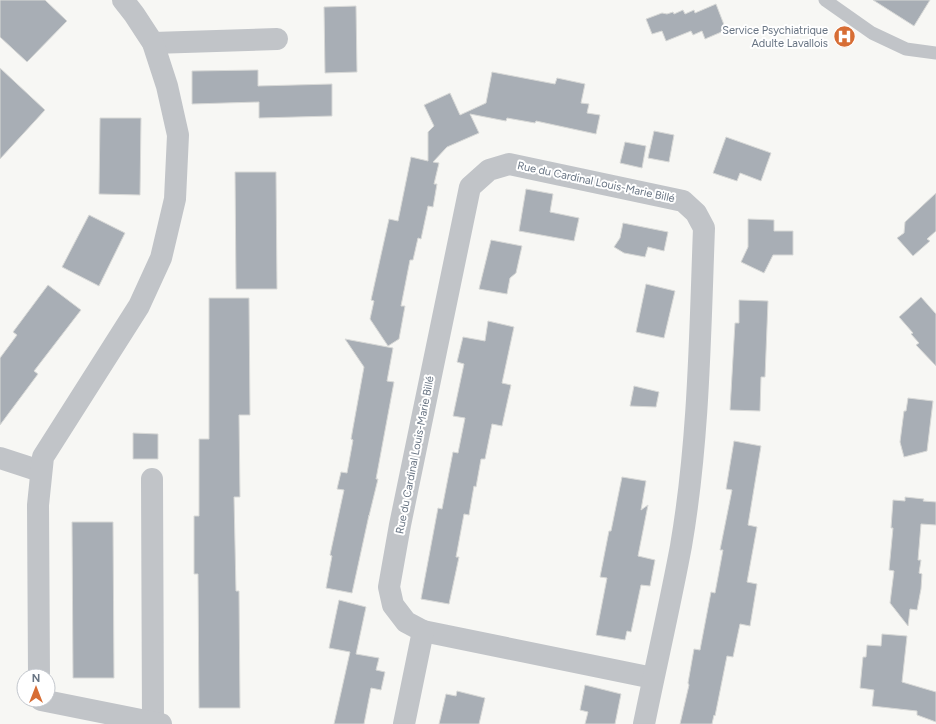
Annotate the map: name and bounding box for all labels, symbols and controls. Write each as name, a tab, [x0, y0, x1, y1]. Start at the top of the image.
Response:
hospital icon: Service Psychiatrique Adulte Lavallois	[831, 23, 857, 49]
place label: Service Psychiatrique Adulte Lavallois	[722, 24, 828, 50]
street label: Rue du Cardinal Louis-Marie Billé	[516, 159, 676, 205]
street label: Rue du Cardinal Louis-Marie Billé	[393, 375, 437, 535]
north arrow	[16, 668, 56, 708]
text: N	[32, 672, 40, 685]

